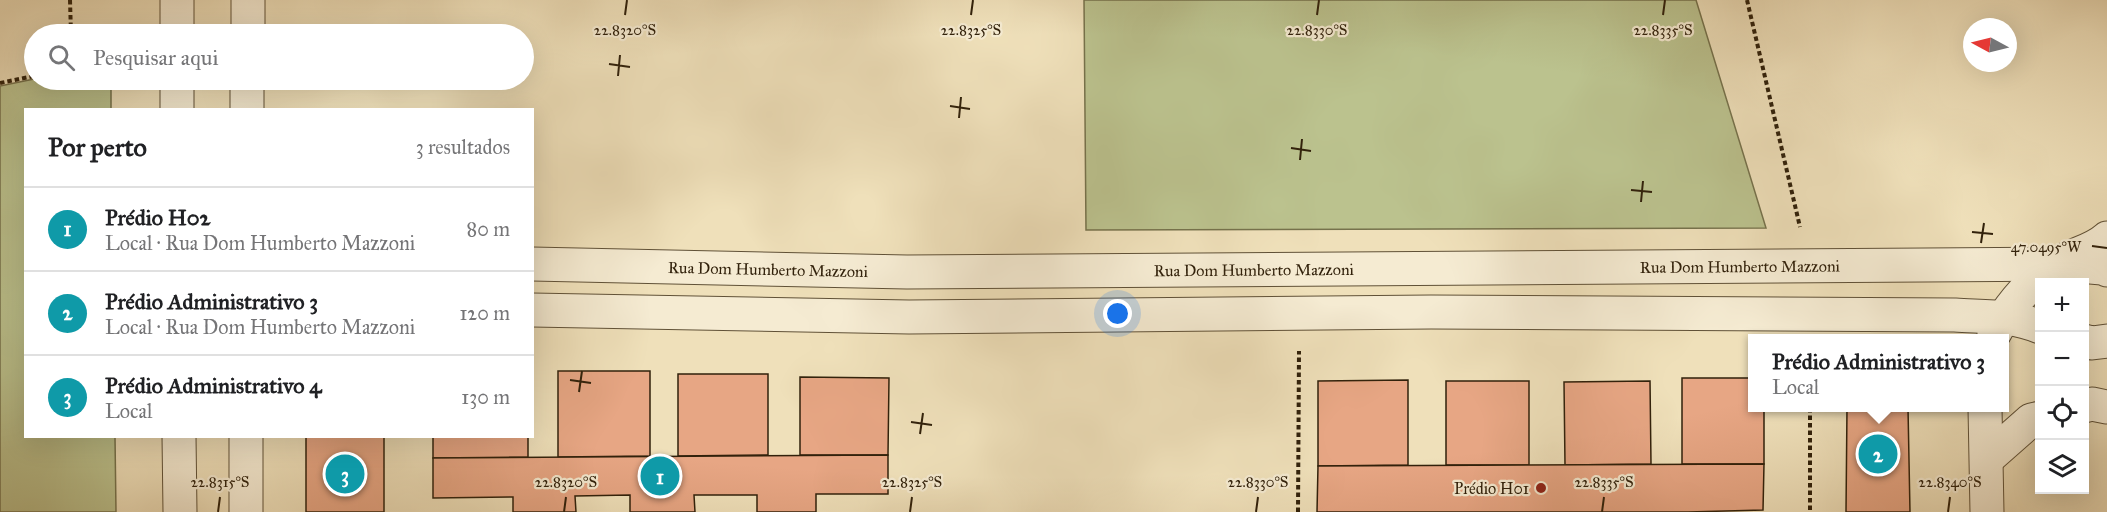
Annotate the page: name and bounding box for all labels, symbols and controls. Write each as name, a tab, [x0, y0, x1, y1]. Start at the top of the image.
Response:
north arrow	[1963, 18, 2017, 72]
text: 22.8320°S	[594, 21, 656, 39]
text: 22.8325°S	[941, 21, 1001, 39]
text: 22.8330°S	[1287, 21, 1347, 39]
text: 22.8335°S	[1633, 21, 1693, 39]
search box	[24, 24, 534, 90]
icon: search	[45, 41, 78, 74]
text: Pesquisar aqui	[93, 44, 218, 71]
text: Por perto	[48, 131, 147, 163]
text: 3 resultados	[416, 135, 510, 159]
text: Prédio H02	[105, 204, 210, 231]
text: 1	[64, 217, 71, 241]
text: 80 m	[467, 217, 510, 241]
text: Local · Rua Dom Humberto Mazzoni	[105, 231, 415, 255]
text: 47.0495°W	[2011, 238, 2082, 256]
street label: Rua Dom Humberto Mazzoni	[1640, 257, 1841, 277]
street label: Rua Dom Humberto Mazzoni	[668, 258, 869, 281]
street label: Rua Dom Humberto Mazzoni	[1154, 260, 1355, 280]
map controls	[2035, 278, 2089, 494]
button: +	[2035, 278, 2089, 332]
text: Prédio Administrativo 3	[105, 288, 318, 315]
your location	[1103, 299, 1132, 328]
text: 2	[63, 301, 72, 325]
text: 120 m	[459, 301, 510, 325]
text: Local · Rua Dom Humberto Mazzoni	[105, 315, 415, 339]
button: −	[2035, 332, 2089, 386]
popup	[1748, 334, 2009, 412]
text: Prédio Administrativo 3	[1772, 348, 1985, 375]
text: Prédio Administrativo 4	[105, 372, 322, 399]
text: Local	[1772, 375, 1819, 399]
text: 3	[64, 385, 72, 409]
text: 130 m	[461, 385, 510, 409]
button: locate	[2035, 386, 2089, 440]
text: Local	[105, 399, 152, 423]
pin: 2	[1858, 432, 1898, 476]
button: layers	[2035, 440, 2089, 494]
pin: 3	[326, 452, 364, 496]
pin: 1	[640, 454, 680, 498]
text: 22.8315°S	[191, 473, 249, 491]
text: 22.8320°S	[535, 473, 597, 491]
text: 22.8325°S	[882, 473, 942, 491]
text: 22.8330°S	[1228, 473, 1288, 491]
text: 22.8335°S	[1574, 473, 1634, 491]
text: 22.8340°S	[1918, 473, 1982, 491]
place label: Prédio H01	[1454, 479, 1529, 498]
marker: Prédio H01	[1534, 481, 1548, 495]

